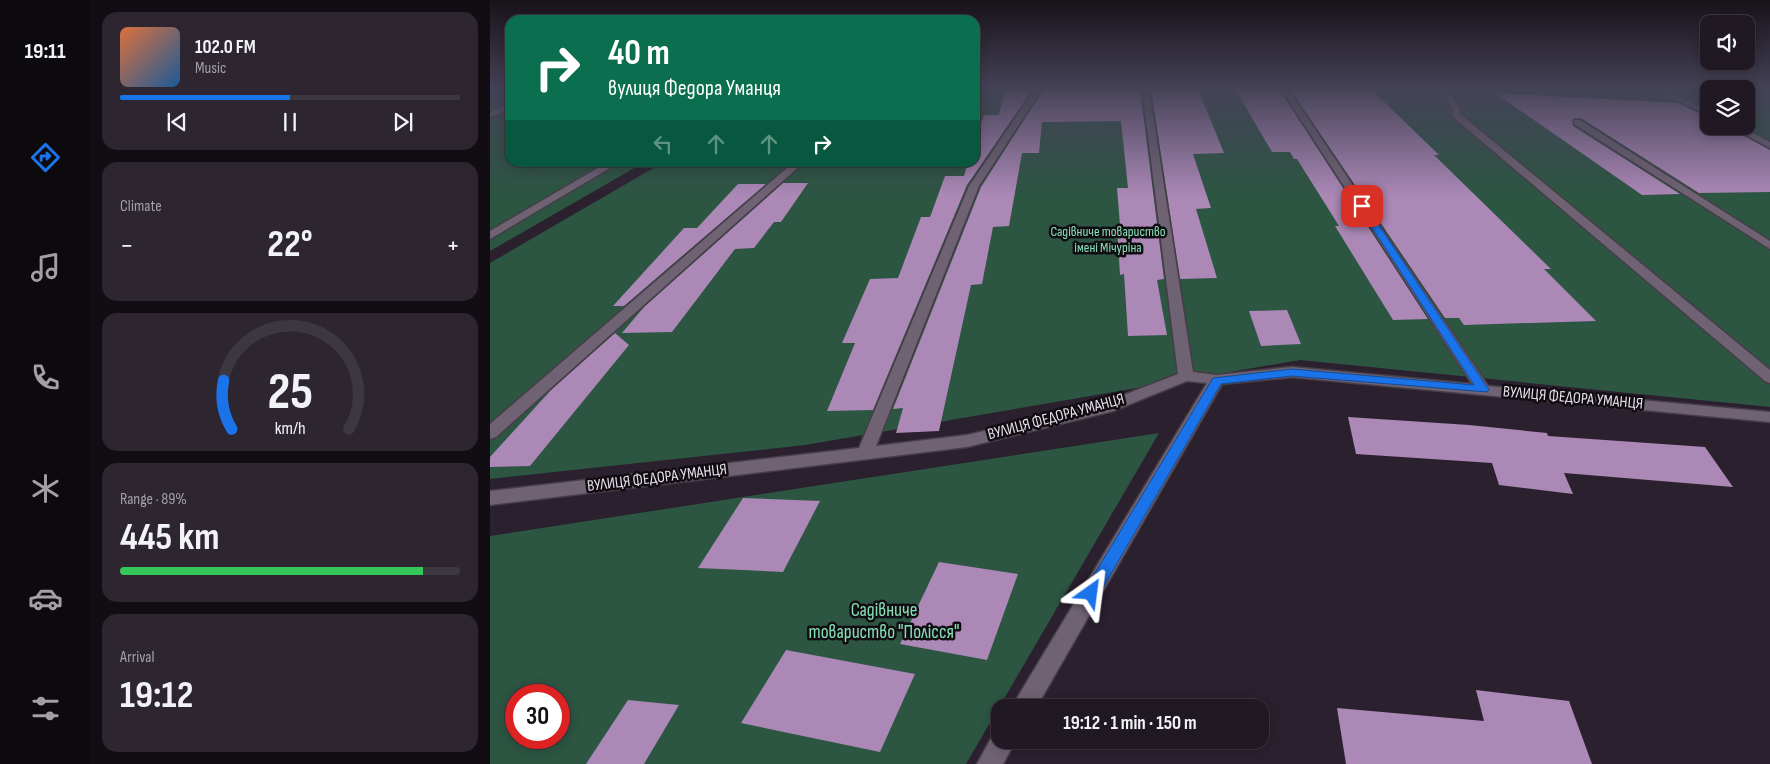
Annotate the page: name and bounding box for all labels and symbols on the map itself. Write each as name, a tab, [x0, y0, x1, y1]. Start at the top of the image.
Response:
pin	[1341, 185, 1383, 227]
park label: Садівниче товариство імені Мічуріна	[1050, 223, 1166, 256]
street label: ВУЛИЦЯ ФЕДОРА УМАНЦЯ	[1502, 382, 1644, 414]
street label: ВУЛИЦЯ ФЕДОРА УМАНЦЯ	[986, 390, 1126, 444]
street label: ВУЛИЦЯ ФЕДОРА УМАНЦЯ	[586, 460, 728, 496]
position arrow	[1064, 566, 1116, 618]
park label: Садівниче товариство "Полісся"	[808, 599, 960, 644]
speed limit sign: 30	[505, 684, 570, 749]

